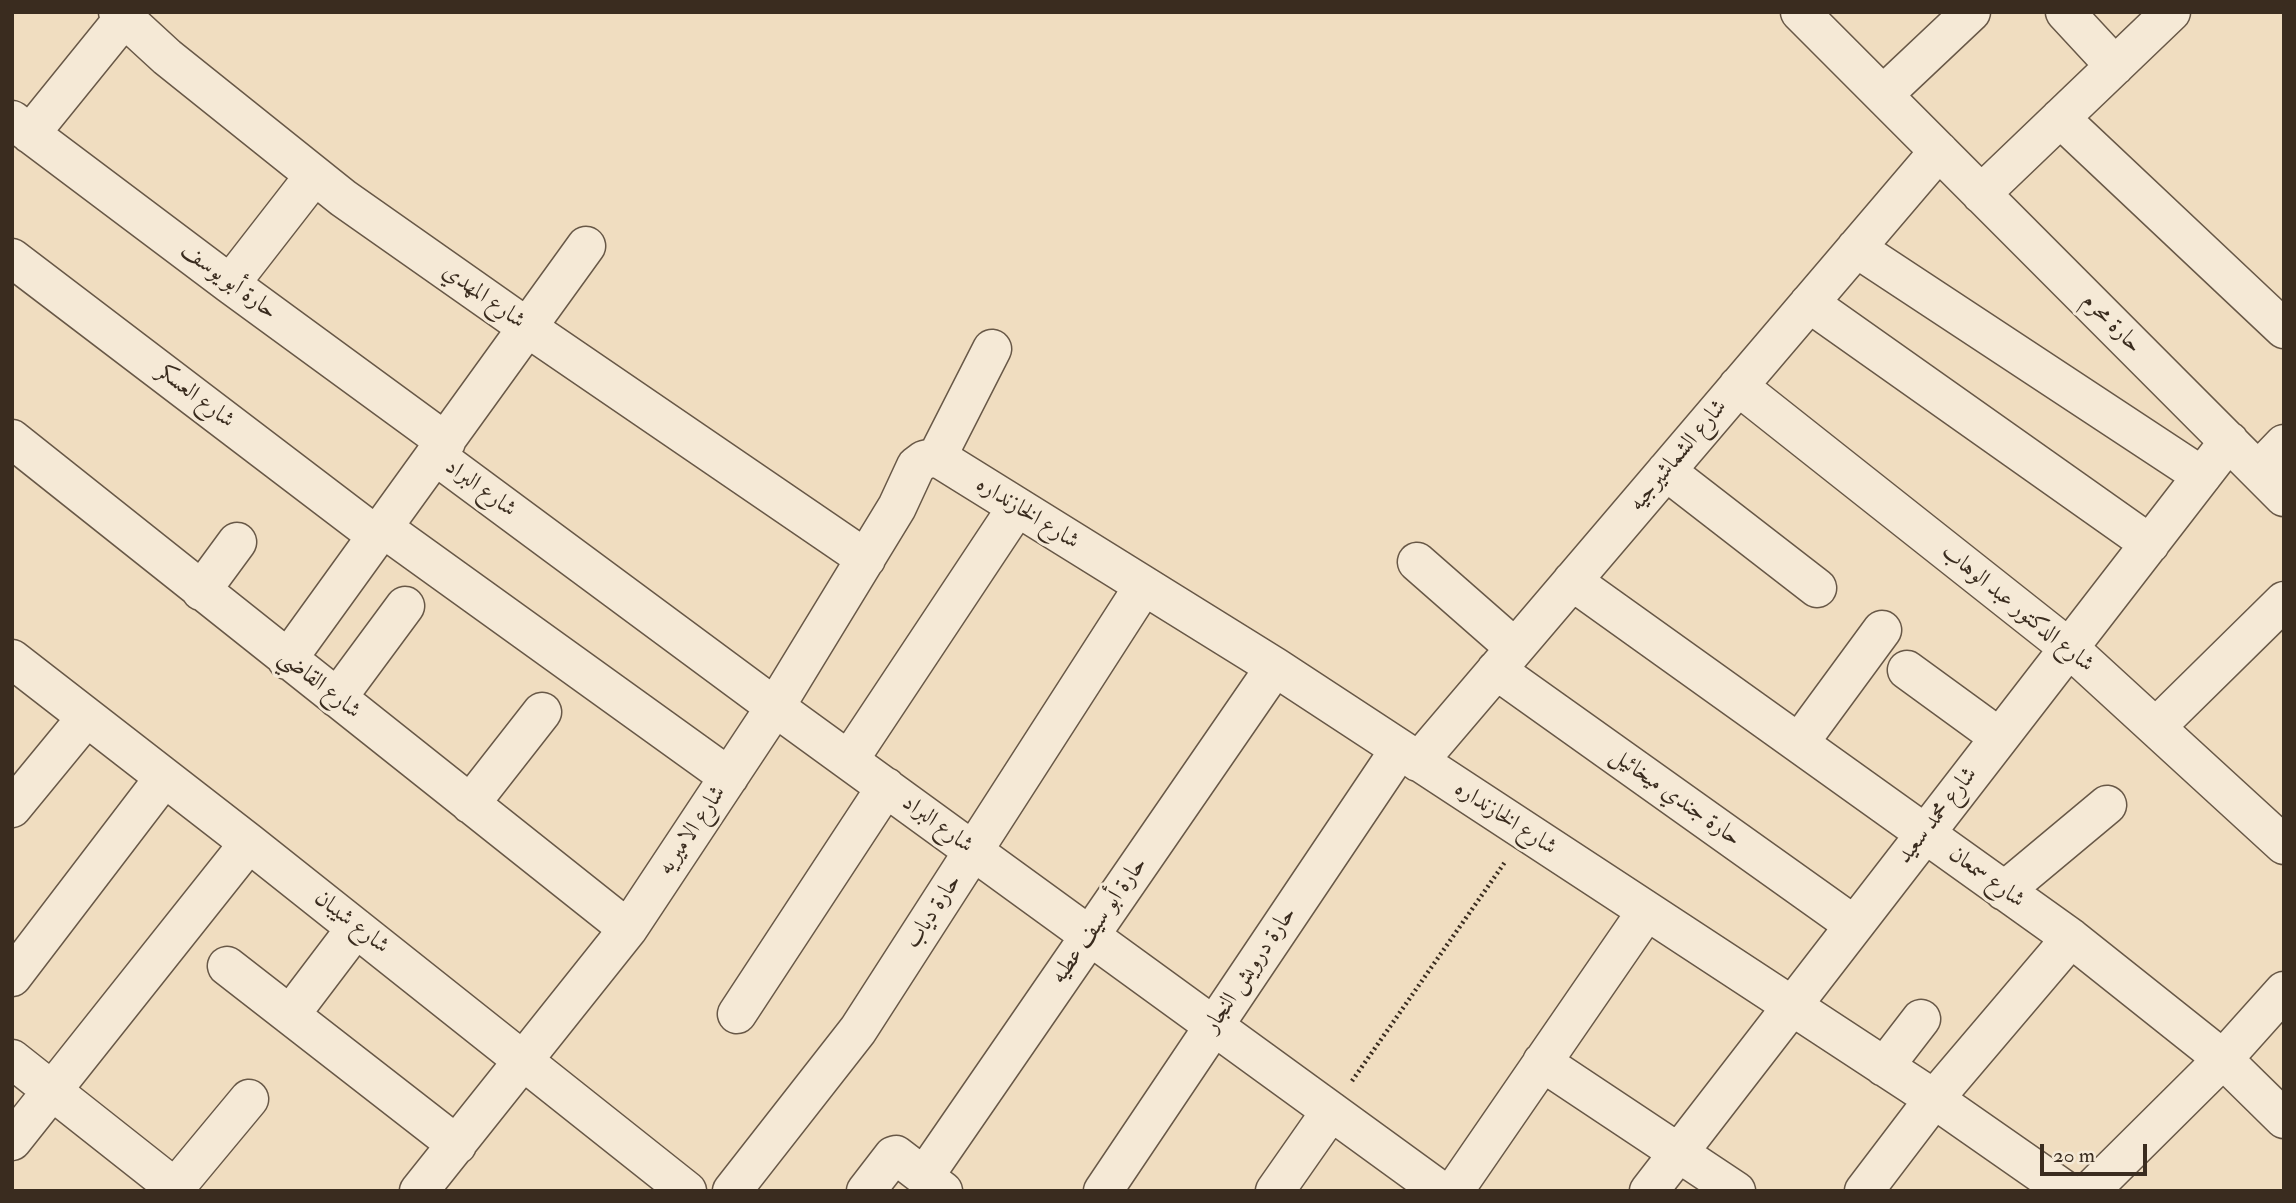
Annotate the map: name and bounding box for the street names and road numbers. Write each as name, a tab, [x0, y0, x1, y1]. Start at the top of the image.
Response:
street label: حارة أبو يوسف	[174, 238, 282, 326]
street label: شارع المهدي	[436, 258, 530, 336]
street label: حارة محرم	[2075, 288, 2147, 360]
street label: شارع العسكر	[151, 359, 239, 435]
street label: شارع الشماشيرجيه	[1624, 394, 1734, 518]
street label: شارع البراد	[439, 454, 521, 524]
street label: شارع الخازنداره	[970, 471, 1084, 557]
street label: شارع الدكتور عبد الوهاب	[1935, 539, 2099, 679]
street label: شارع القاضي	[272, 644, 366, 726]
street label: حارة جندي ميخائيل	[1604, 743, 1746, 853]
street label: شارع محمد سعيد	[1892, 762, 1984, 870]
street label: شارع الخازنداره	[1449, 776, 1561, 862]
street label: شارع الاميريه	[653, 781, 733, 881]
street label: شارع البراد	[896, 790, 978, 860]
street label: شارع سمعان	[1942, 841, 2030, 915]
street label: حارة أبو سيف عطيه	[1046, 852, 1154, 990]
street label: حارة دياب	[900, 870, 968, 954]
street label: شارع شيبان	[308, 885, 394, 961]
street label: حارة درويش النجار	[1199, 902, 1303, 1038]

